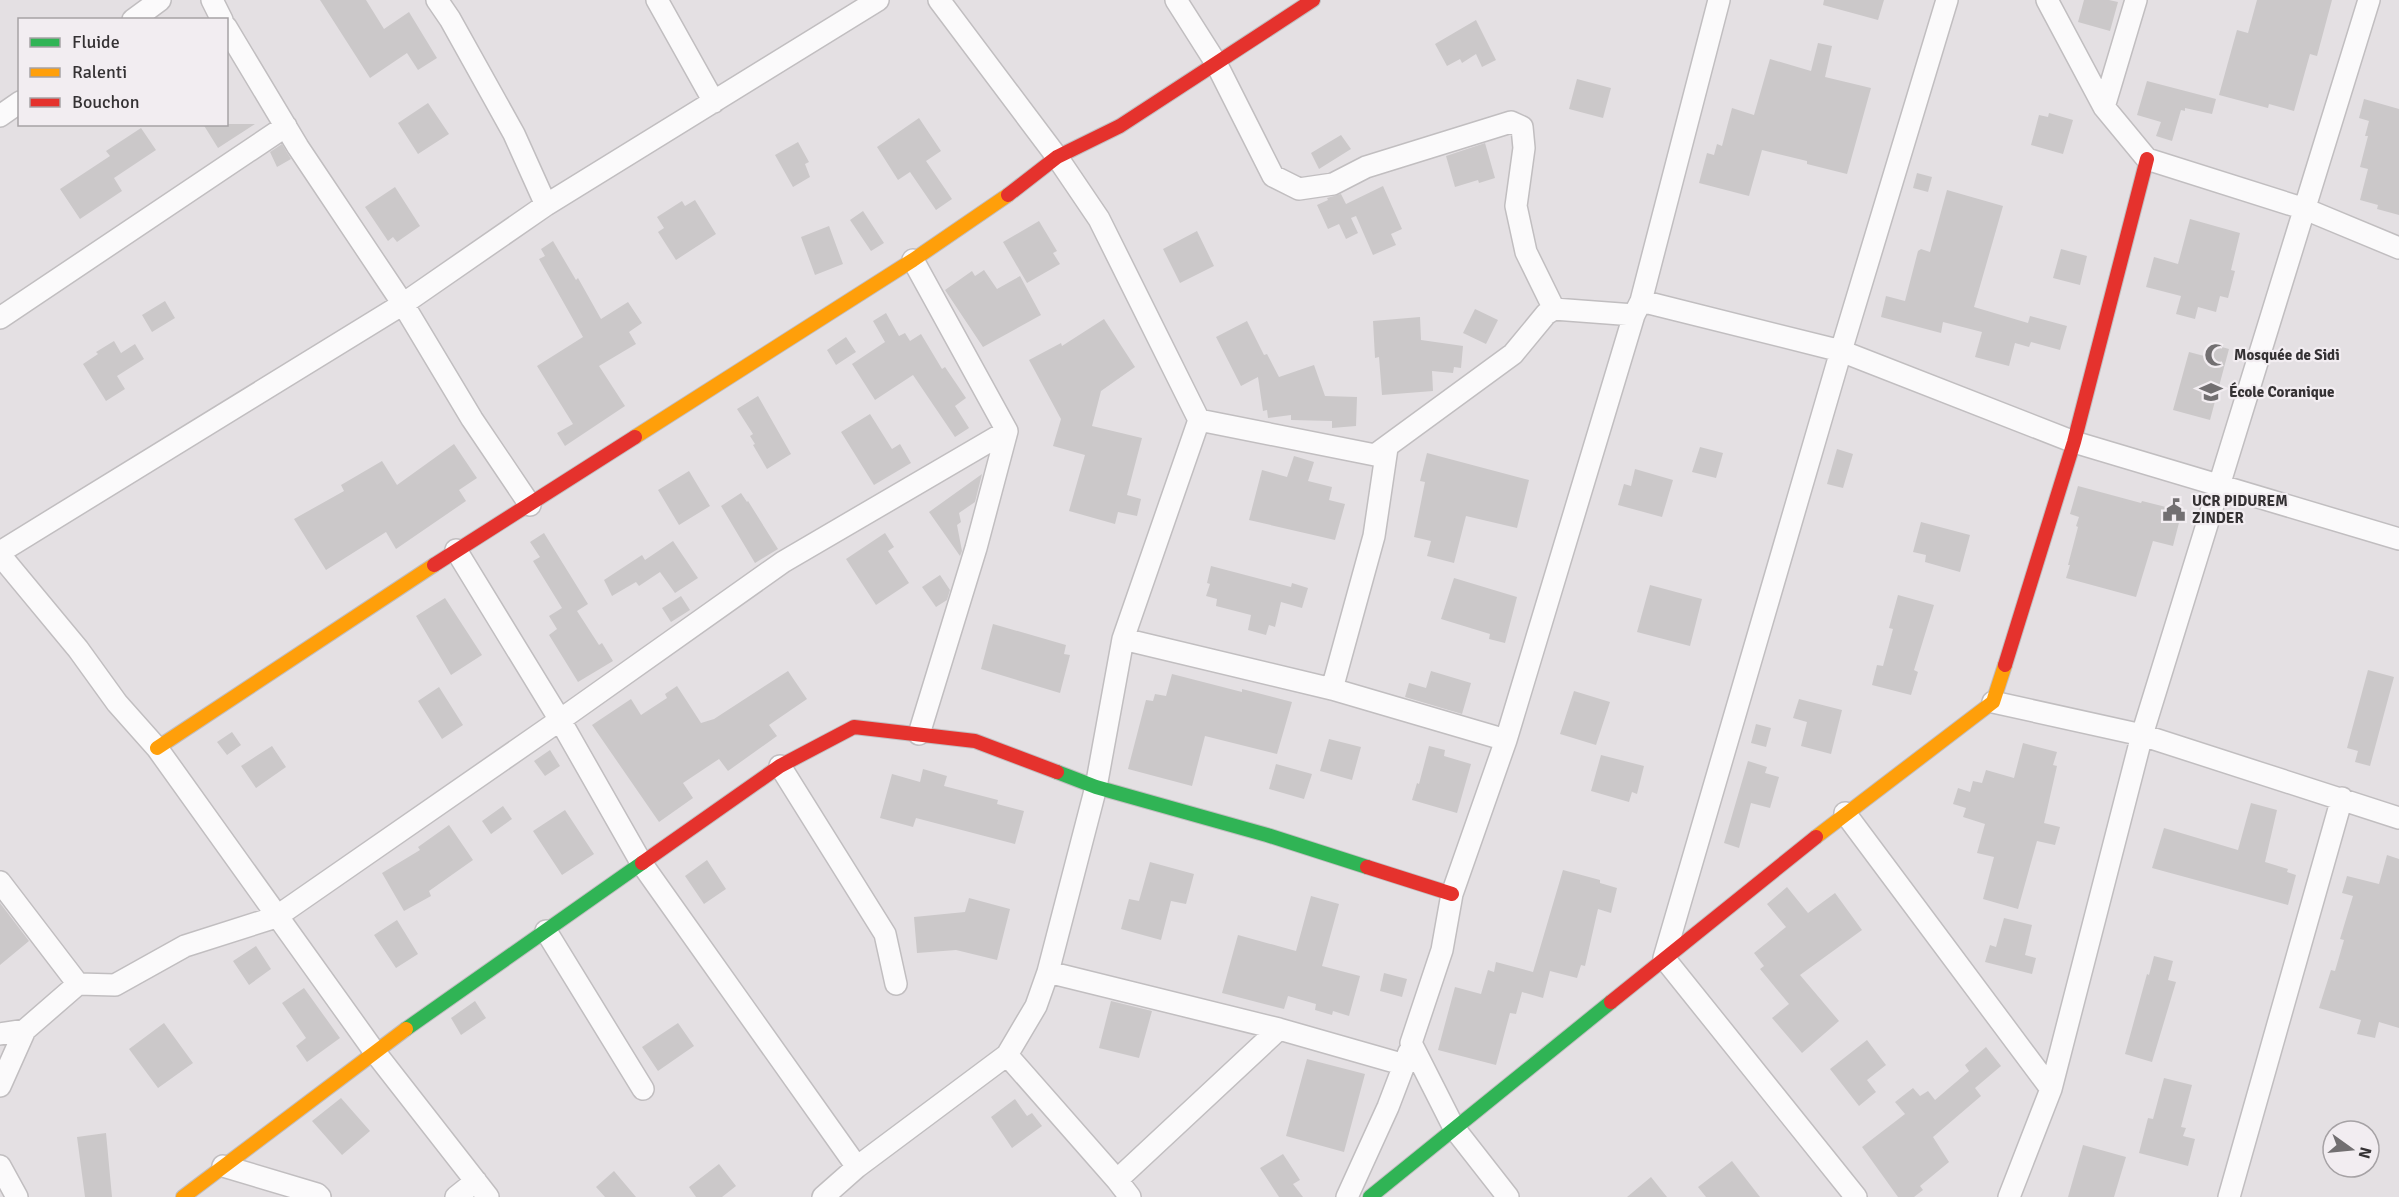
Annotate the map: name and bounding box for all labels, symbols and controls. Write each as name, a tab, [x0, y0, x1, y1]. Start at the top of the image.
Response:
legend	[18, 18, 228, 126]
text: Fluide	[72, 31, 120, 53]
text: Ralenti	[72, 61, 127, 83]
text: Bouchon	[72, 91, 140, 113]
mosque icon: Mosquée de Sidi	[2203, 342, 2229, 368]
place label: Mosquée de Sidi	[2234, 346, 2340, 364]
school or university icon: École Coranique	[2198, 379, 2224, 405]
place label: École Coranique	[2229, 382, 2334, 401]
place label: UCR PIDUREM ZINDER	[2192, 492, 2288, 527]
public building icon: UCR PIDUREM ZINDER	[2161, 497, 2187, 523]
north arrow	[2321, 1119, 2381, 1179]
text: N	[2353, 1145, 2376, 1161]

